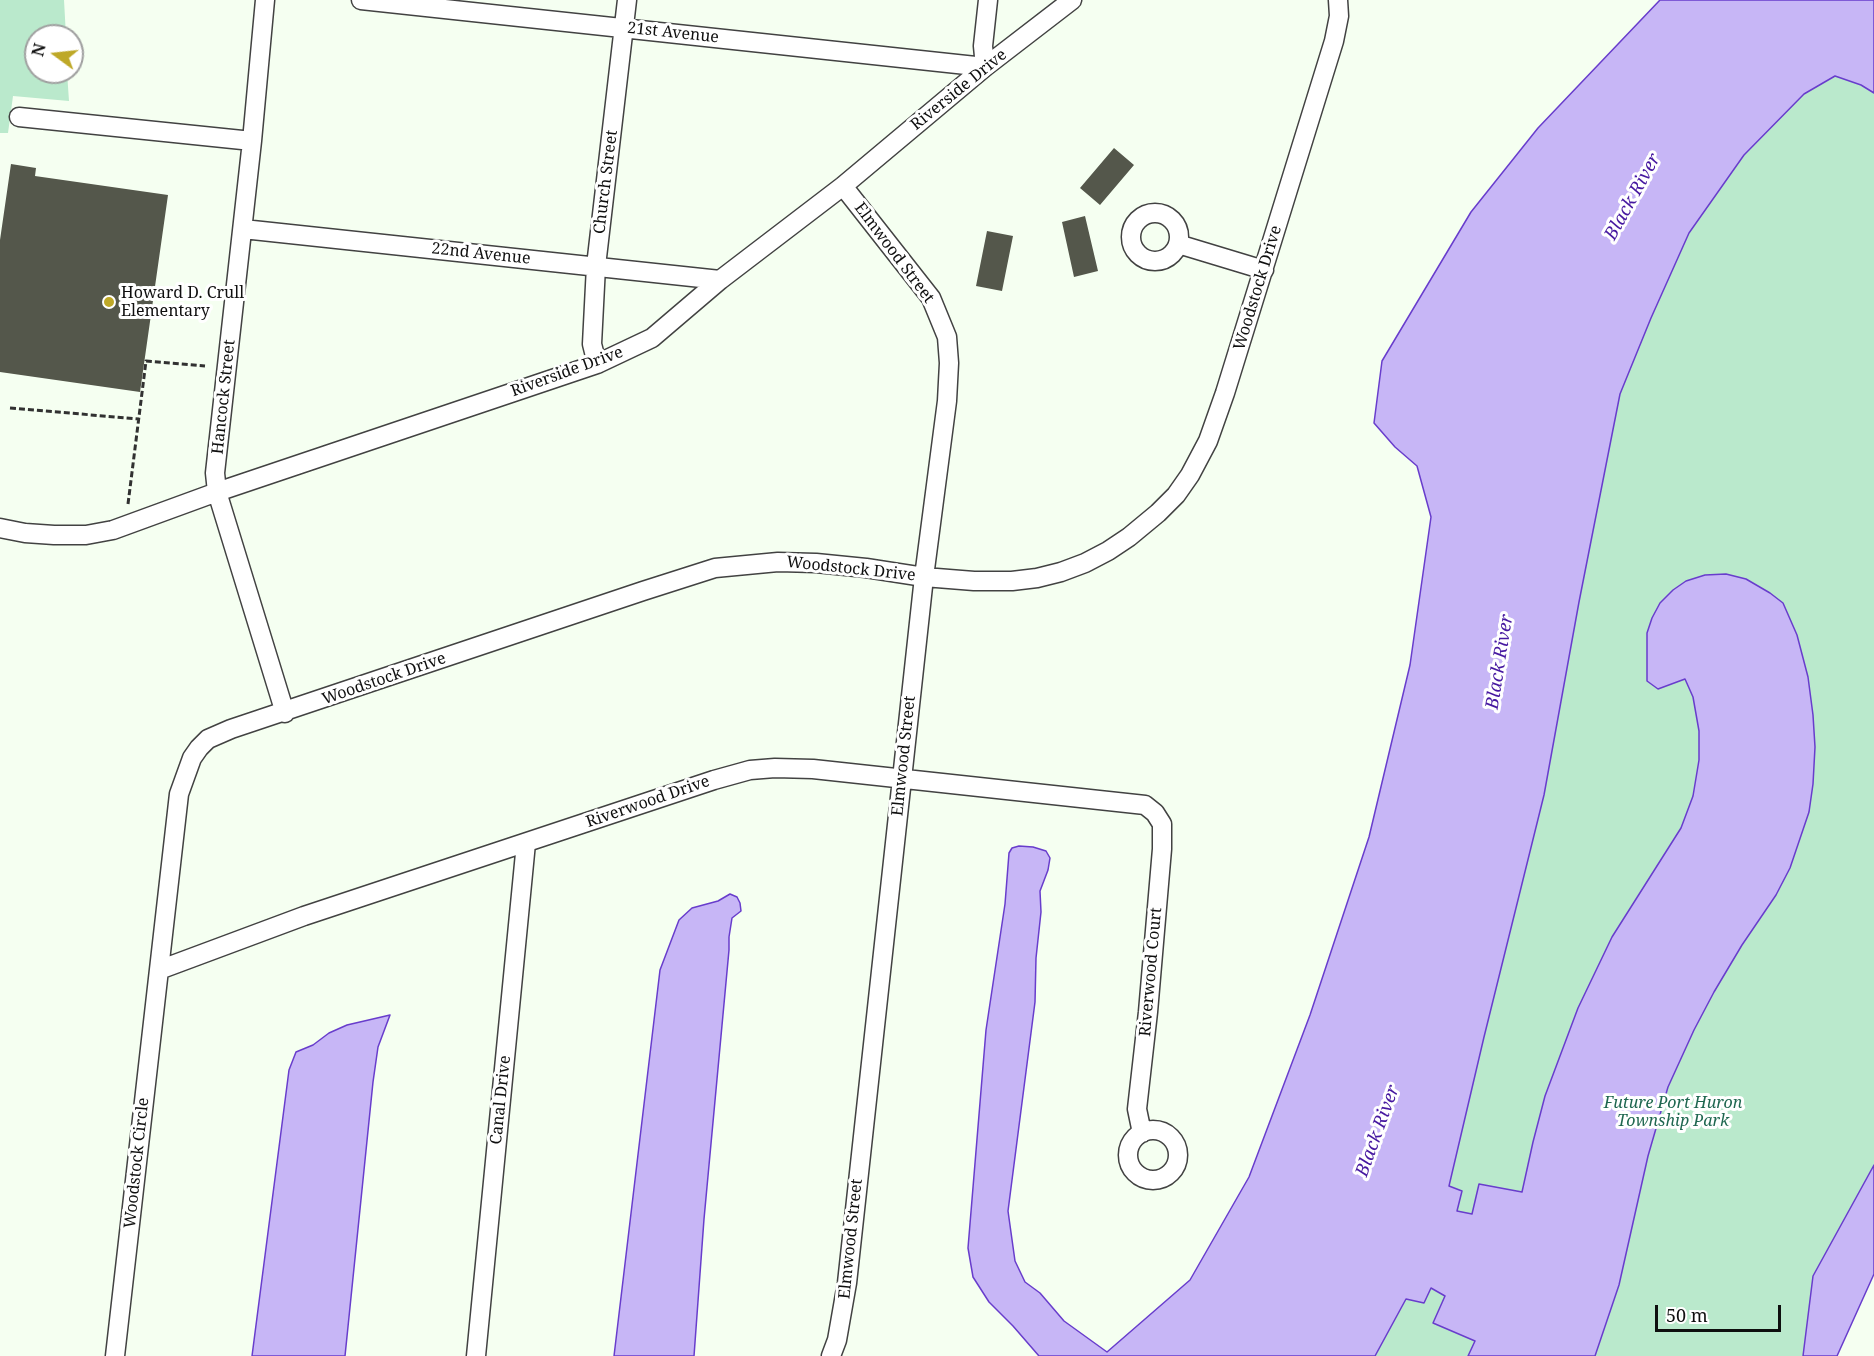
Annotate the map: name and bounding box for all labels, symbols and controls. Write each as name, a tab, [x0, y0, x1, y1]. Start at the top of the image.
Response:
street label: 21st Avenue	[626, 19, 720, 47]
north arrow	[24, 24, 84, 84]
text: N	[26, 41, 51, 59]
street label: Riverside Drive	[907, 45, 1011, 135]
street label: Church Street	[590, 129, 622, 235]
water label: Black River	[1600, 150, 1666, 244]
street label: Elmwood Street	[850, 199, 938, 307]
street label: Woodstock Drive	[1230, 223, 1286, 353]
street label: 22nd Avenue	[431, 239, 531, 269]
place label: Howard D. Crull Elementary	[121, 283, 244, 321]
marker: Howard D. Crull Elementary	[102, 295, 116, 309]
street label: Hancock Street	[208, 339, 240, 455]
street label: Riverside Drive	[508, 343, 626, 401]
street label: Woodstock Drive	[786, 553, 916, 585]
water label: Black River	[1482, 613, 1518, 711]
street label: Woodstock Drive	[320, 649, 448, 709]
street label: Elmwood Street	[888, 695, 920, 817]
street label: Riverwood Drive	[584, 772, 712, 832]
street label: Riverwood Court	[1136, 907, 1166, 1037]
street label: Canal Drive	[487, 1055, 515, 1145]
water label: Black River	[1351, 1082, 1405, 1180]
park label: Future Port Huron Township Park	[1604, 1093, 1742, 1131]
street label: Woodstock Circle	[121, 1097, 153, 1229]
street label: Elmwood Street	[835, 1178, 867, 1300]
scale bar	[1658, 1293, 1784, 1331]
text: 50 m	[1666, 1303, 1708, 1327]

